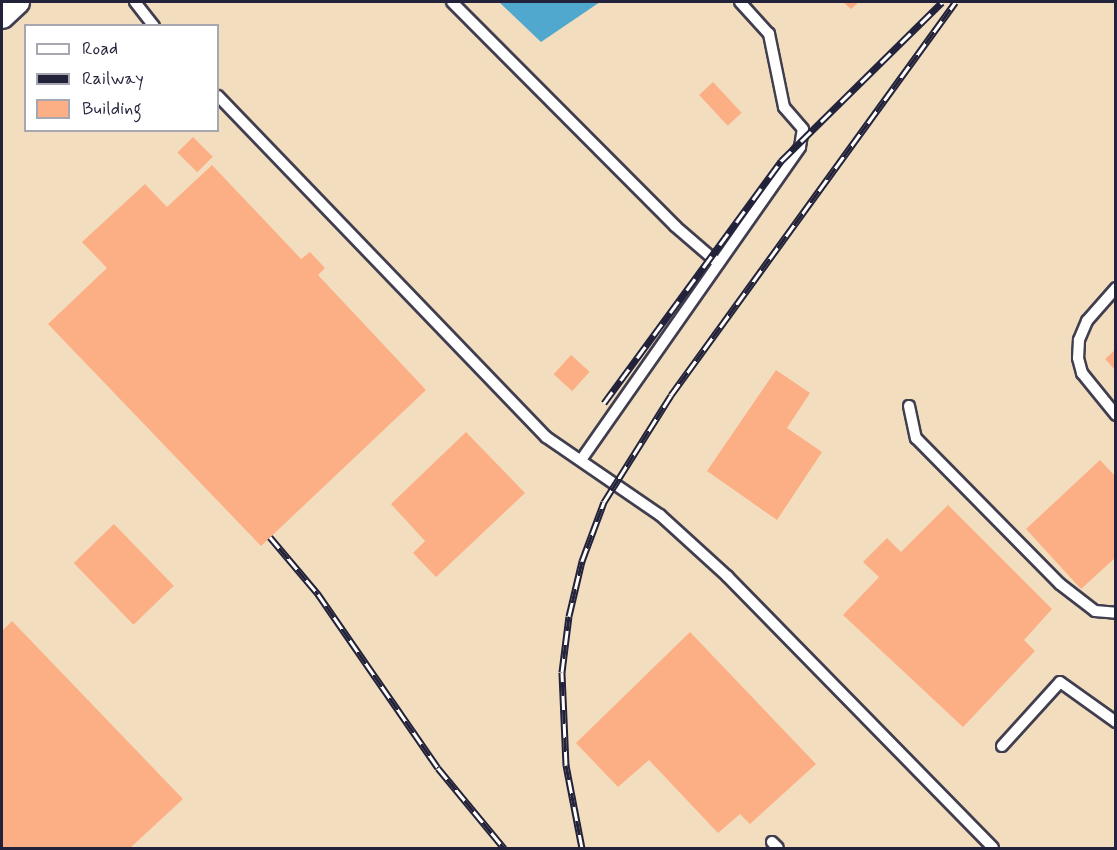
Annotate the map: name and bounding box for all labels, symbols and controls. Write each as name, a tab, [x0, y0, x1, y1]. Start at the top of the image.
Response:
legend	[24, 24, 219, 132]
text: Road	[82, 37, 118, 61]
text: Railway	[82, 67, 144, 91]
text: Building	[82, 97, 142, 121]

